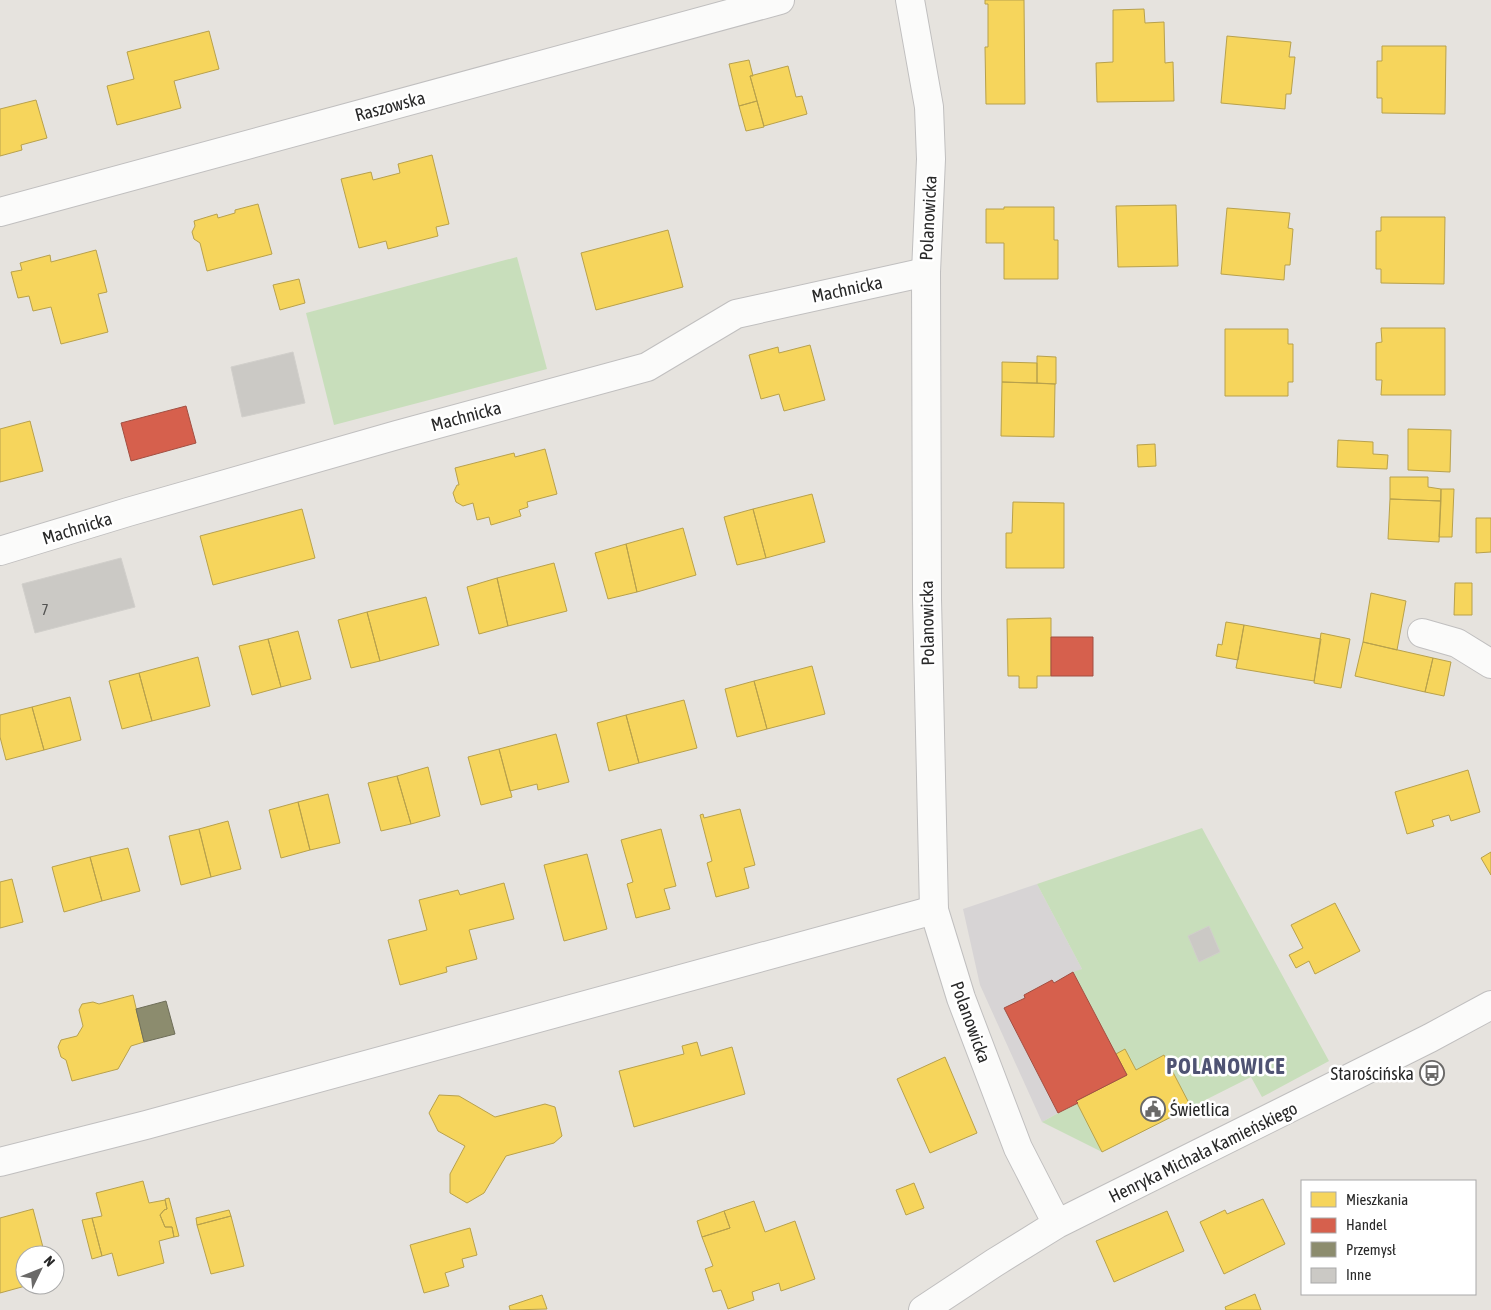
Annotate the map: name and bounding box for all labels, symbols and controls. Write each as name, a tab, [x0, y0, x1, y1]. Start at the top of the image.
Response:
street label: Raszowska	[353, 87, 427, 125]
street label: Polanowicka	[915, 175, 941, 261]
street label: Machnicka	[810, 271, 884, 307]
street label: Machnicka	[429, 397, 503, 435]
street label: Machnicka	[40, 507, 114, 549]
street label: Polanowicka	[916, 580, 938, 666]
house number: 7	[41, 601, 49, 618]
street label: Polanowicka	[947, 978, 995, 1066]
district label: POLANOWICE	[1166, 1053, 1286, 1079]
bus stop icon: Starościńska	[1419, 1060, 1445, 1086]
place label: Starościńska	[1331, 1063, 1414, 1084]
public building icon: Świetlica	[1140, 1096, 1166, 1122]
street label: Henryka Michała Kamieńskiego	[1105, 1097, 1301, 1207]
place label: Świetlica	[1170, 1099, 1230, 1120]
legend	[1301, 1180, 1476, 1295]
text: Mieszkania	[1346, 1191, 1408, 1208]
text: Handel	[1346, 1216, 1387, 1233]
text: Przemysł	[1346, 1241, 1396, 1258]
north arrow	[15, 1245, 65, 1295]
text: N	[41, 1253, 58, 1270]
text: Inne	[1346, 1266, 1371, 1283]

